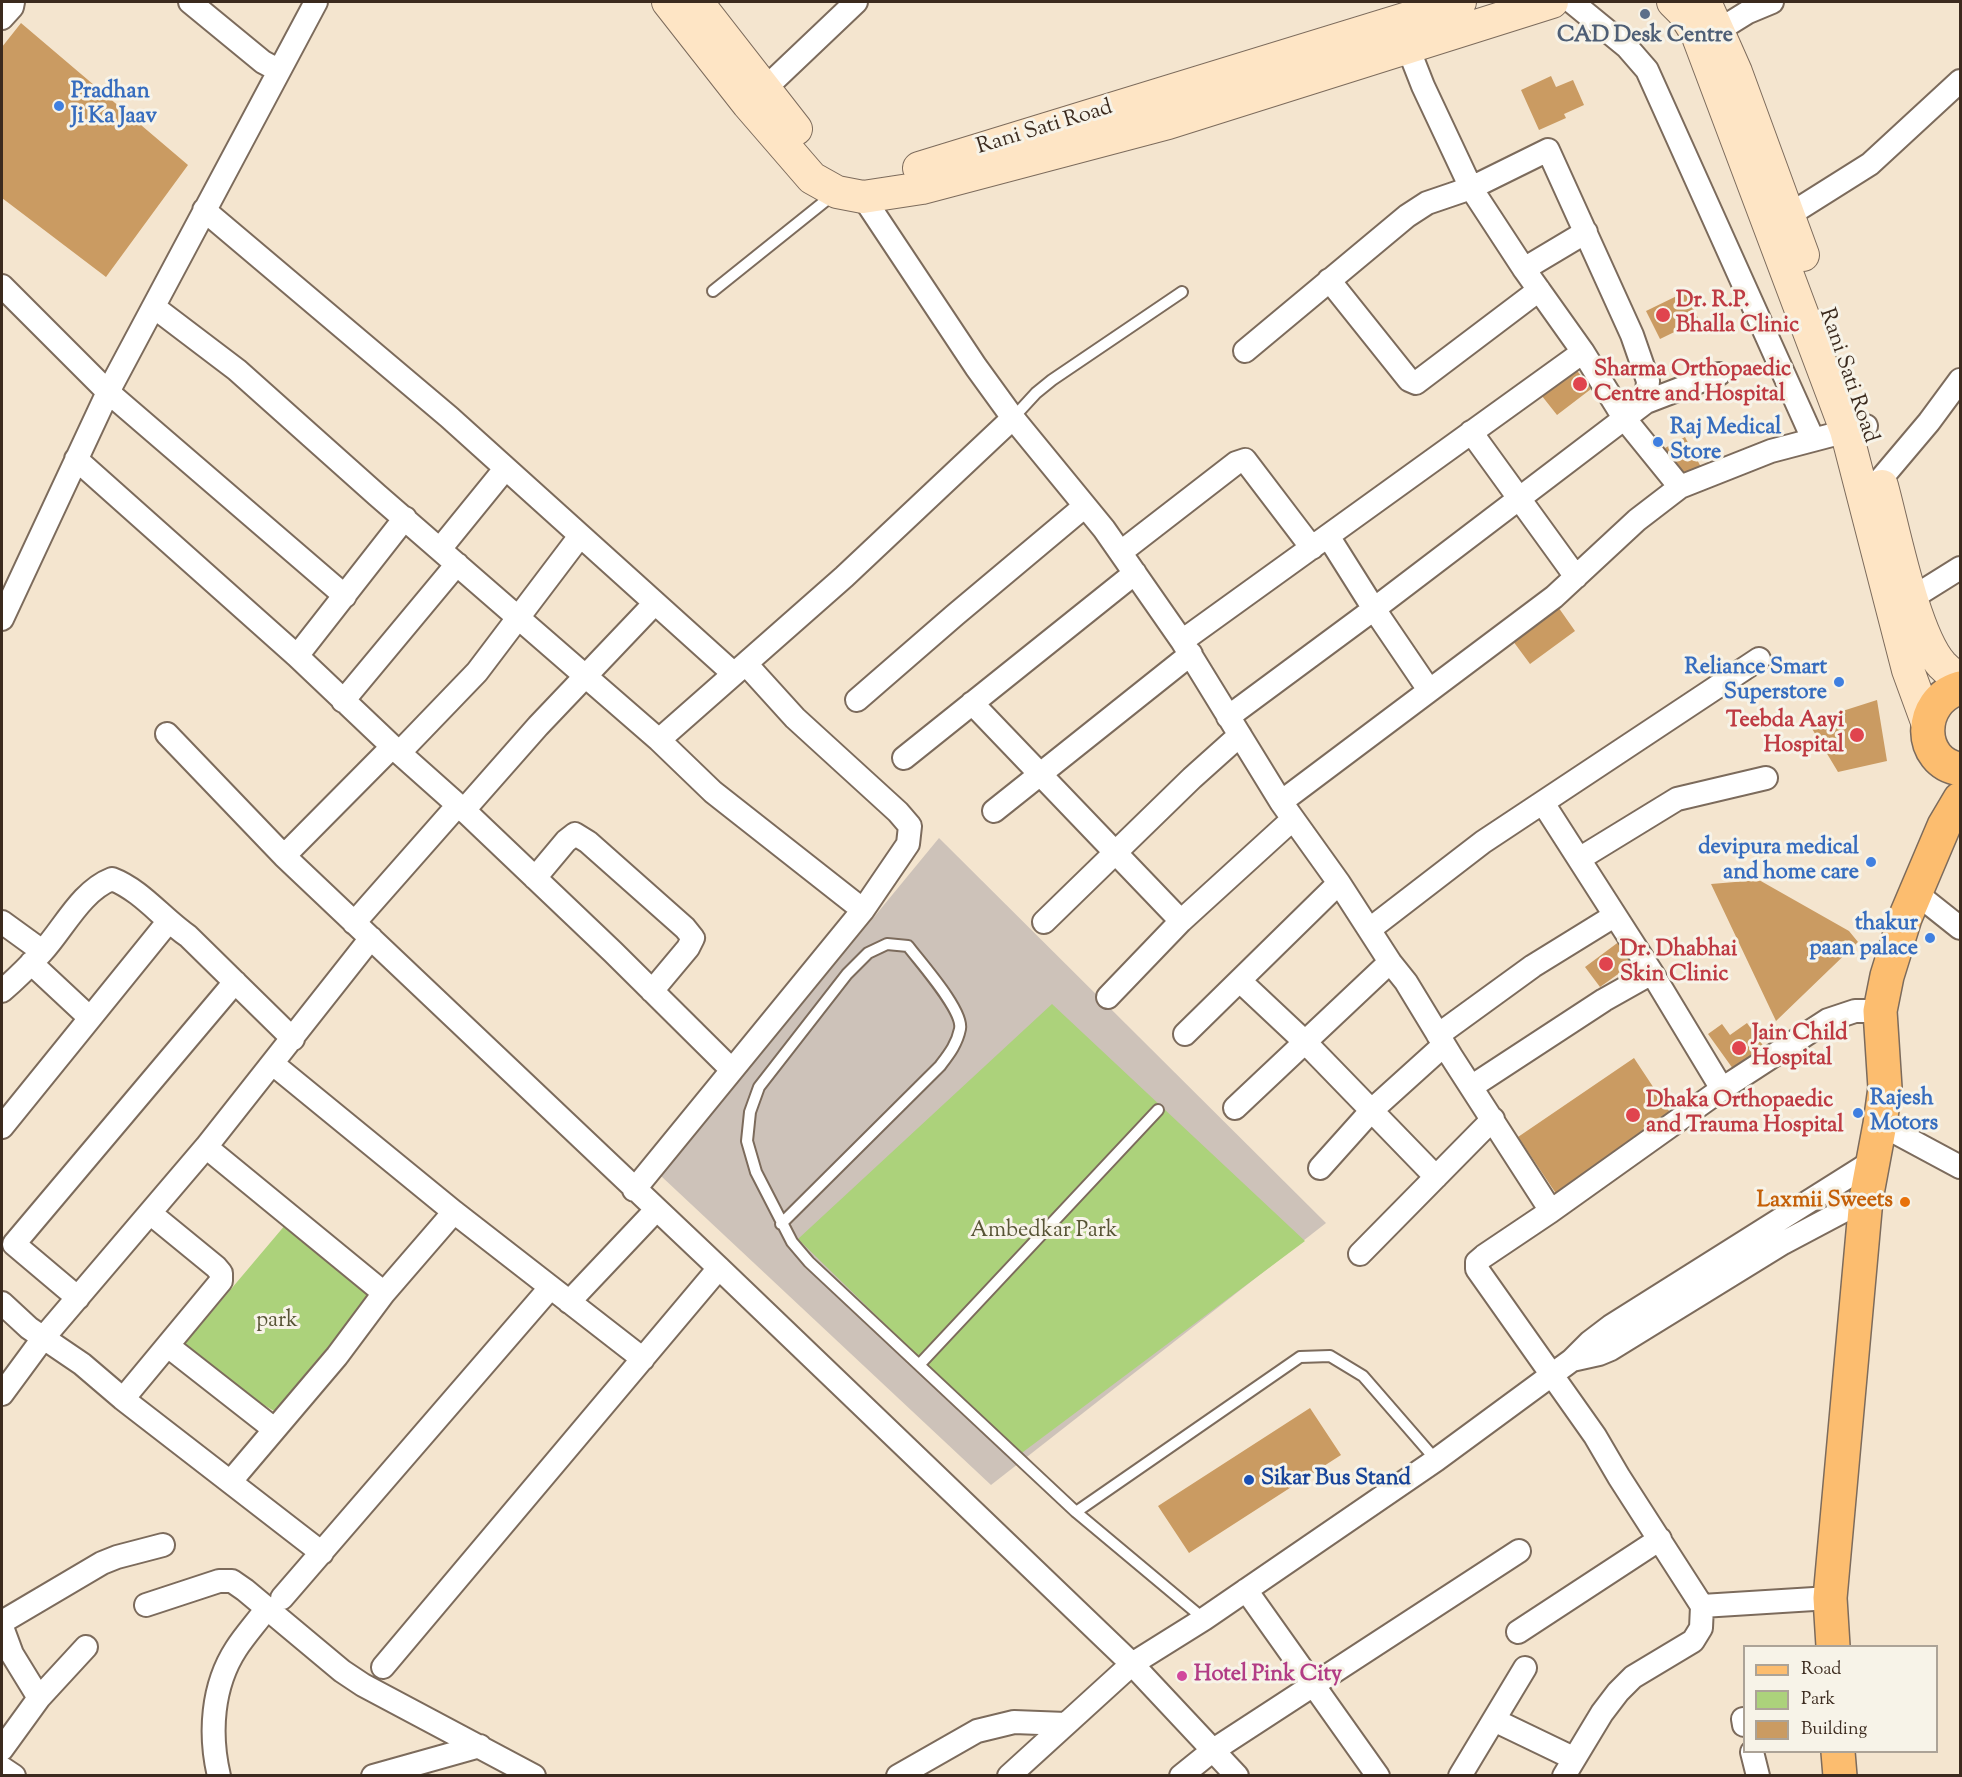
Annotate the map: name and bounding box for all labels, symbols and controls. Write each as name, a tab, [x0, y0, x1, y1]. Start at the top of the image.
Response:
marker: CAD Desk Centre	[1638, 7, 1652, 21]
place label: CAD Desk Centre	[1557, 24, 1733, 50]
place label: Pradhan Ji Ka Jaav	[71, 80, 157, 132]
street label: Rani Sati Road	[974, 96, 1116, 162]
marker: Pradhan Ji Ka Jaav	[52, 99, 66, 113]
place label: Dr. R.P. Bhalla Clinic	[1676, 289, 1799, 340]
street label: Rani Sati Road	[1812, 305, 1882, 447]
marker: Dr. R.P. Bhalla Clinic	[1654, 306, 1672, 324]
place label: Sharma Orthopaedic Centre and Hospital	[1594, 358, 1791, 410]
marker: Sharma Orthopaedic Centre and Hospital	[1571, 375, 1589, 393]
place label: Raj Medical Store	[1670, 416, 1781, 468]
marker: Raj Medical Store	[1651, 435, 1665, 449]
place label: Reliance Smart Superstore	[1685, 656, 1827, 708]
marker: Reliance Smart Superstore	[1832, 675, 1846, 689]
place label: Teebda Aayi Hospital	[1726, 709, 1844, 760]
marker: Teebda Aayi Hospital	[1848, 726, 1866, 744]
place label: devipura medical and home care	[1698, 836, 1859, 888]
marker: devipura medical and home care	[1864, 855, 1878, 869]
place label: thakur paan palace	[1809, 912, 1918, 963]
marker: thakur paan palace	[1923, 931, 1937, 945]
place label: Dr. Dhabhai Skin Clinic	[1620, 938, 1737, 990]
marker: Dr. Dhabhai Skin Clinic	[1597, 955, 1615, 973]
place label: Jain Child Hospital	[1752, 1022, 1848, 1074]
marker: Jain Child Hospital	[1730, 1039, 1748, 1057]
place label: Rajesh Motors	[1870, 1087, 1938, 1138]
place label: Dhaka Orthopaedic and Trauma Hospital	[1646, 1089, 1844, 1140]
marker: Dhaka Orthopaedic and Trauma Hospital	[1624, 1106, 1642, 1124]
marker: Rajesh Motors	[1851, 1106, 1865, 1120]
place label: Laxmii Sweets	[1757, 1189, 1893, 1215]
marker: Laxmii Sweets	[1898, 1195, 1912, 1209]
park label: Ambedkar Park	[970, 1219, 1118, 1245]
park label: park	[256, 1309, 298, 1335]
place label: Sikar Bus Stand	[1261, 1467, 1411, 1493]
marker: Sikar Bus Stand	[1242, 1473, 1256, 1487]
legend	[1743, 1645, 1938, 1753]
text: Road	[1801, 1657, 1841, 1683]
place label: Hotel Pink City	[1194, 1663, 1342, 1689]
marker: Hotel Pink City	[1175, 1669, 1189, 1683]
text: Park	[1801, 1687, 1835, 1713]
text: Building	[1801, 1717, 1867, 1743]

